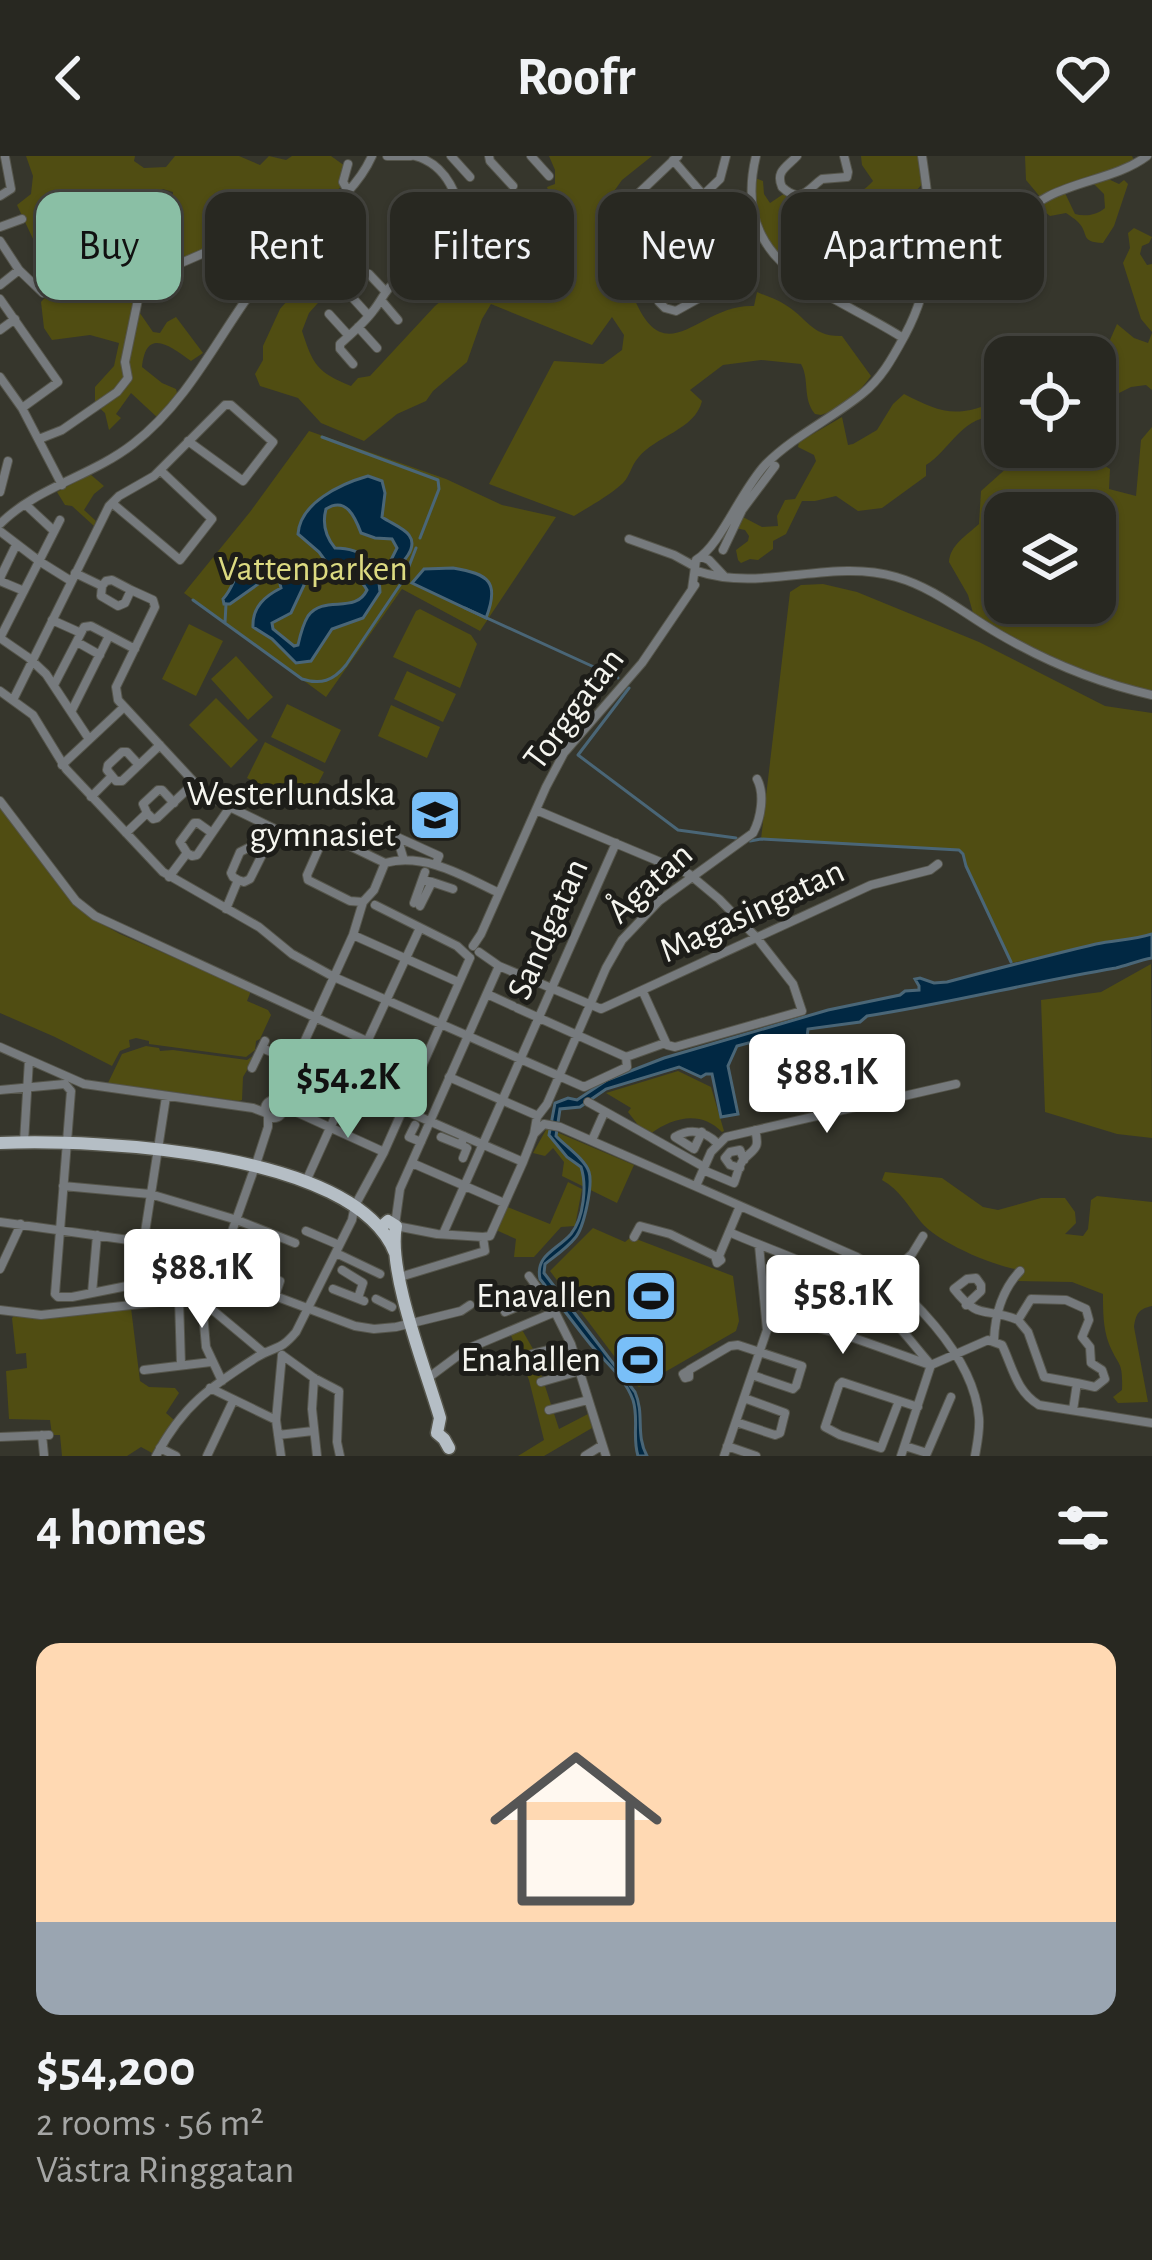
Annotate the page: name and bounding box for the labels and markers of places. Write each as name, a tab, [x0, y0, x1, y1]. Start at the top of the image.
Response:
place label: Westerlundska gymnasiet	[187, 776, 397, 853]
school or university icon: Westerlundska gymnasiet	[407, 787, 463, 843]
pin: $88.1K	[729, 1034, 925, 1136]
pin: $54.2K	[250, 1039, 446, 1141]
pin: $88.1K	[104, 1229, 300, 1331]
pin: $58.1K	[745, 1255, 941, 1357]
sports icon: Enavallen	[623, 1268, 679, 1324]
place label: Enavallen	[476, 1278, 612, 1314]
sports icon: Enahallen	[612, 1332, 668, 1388]
place label: Enahallen	[460, 1342, 601, 1378]

